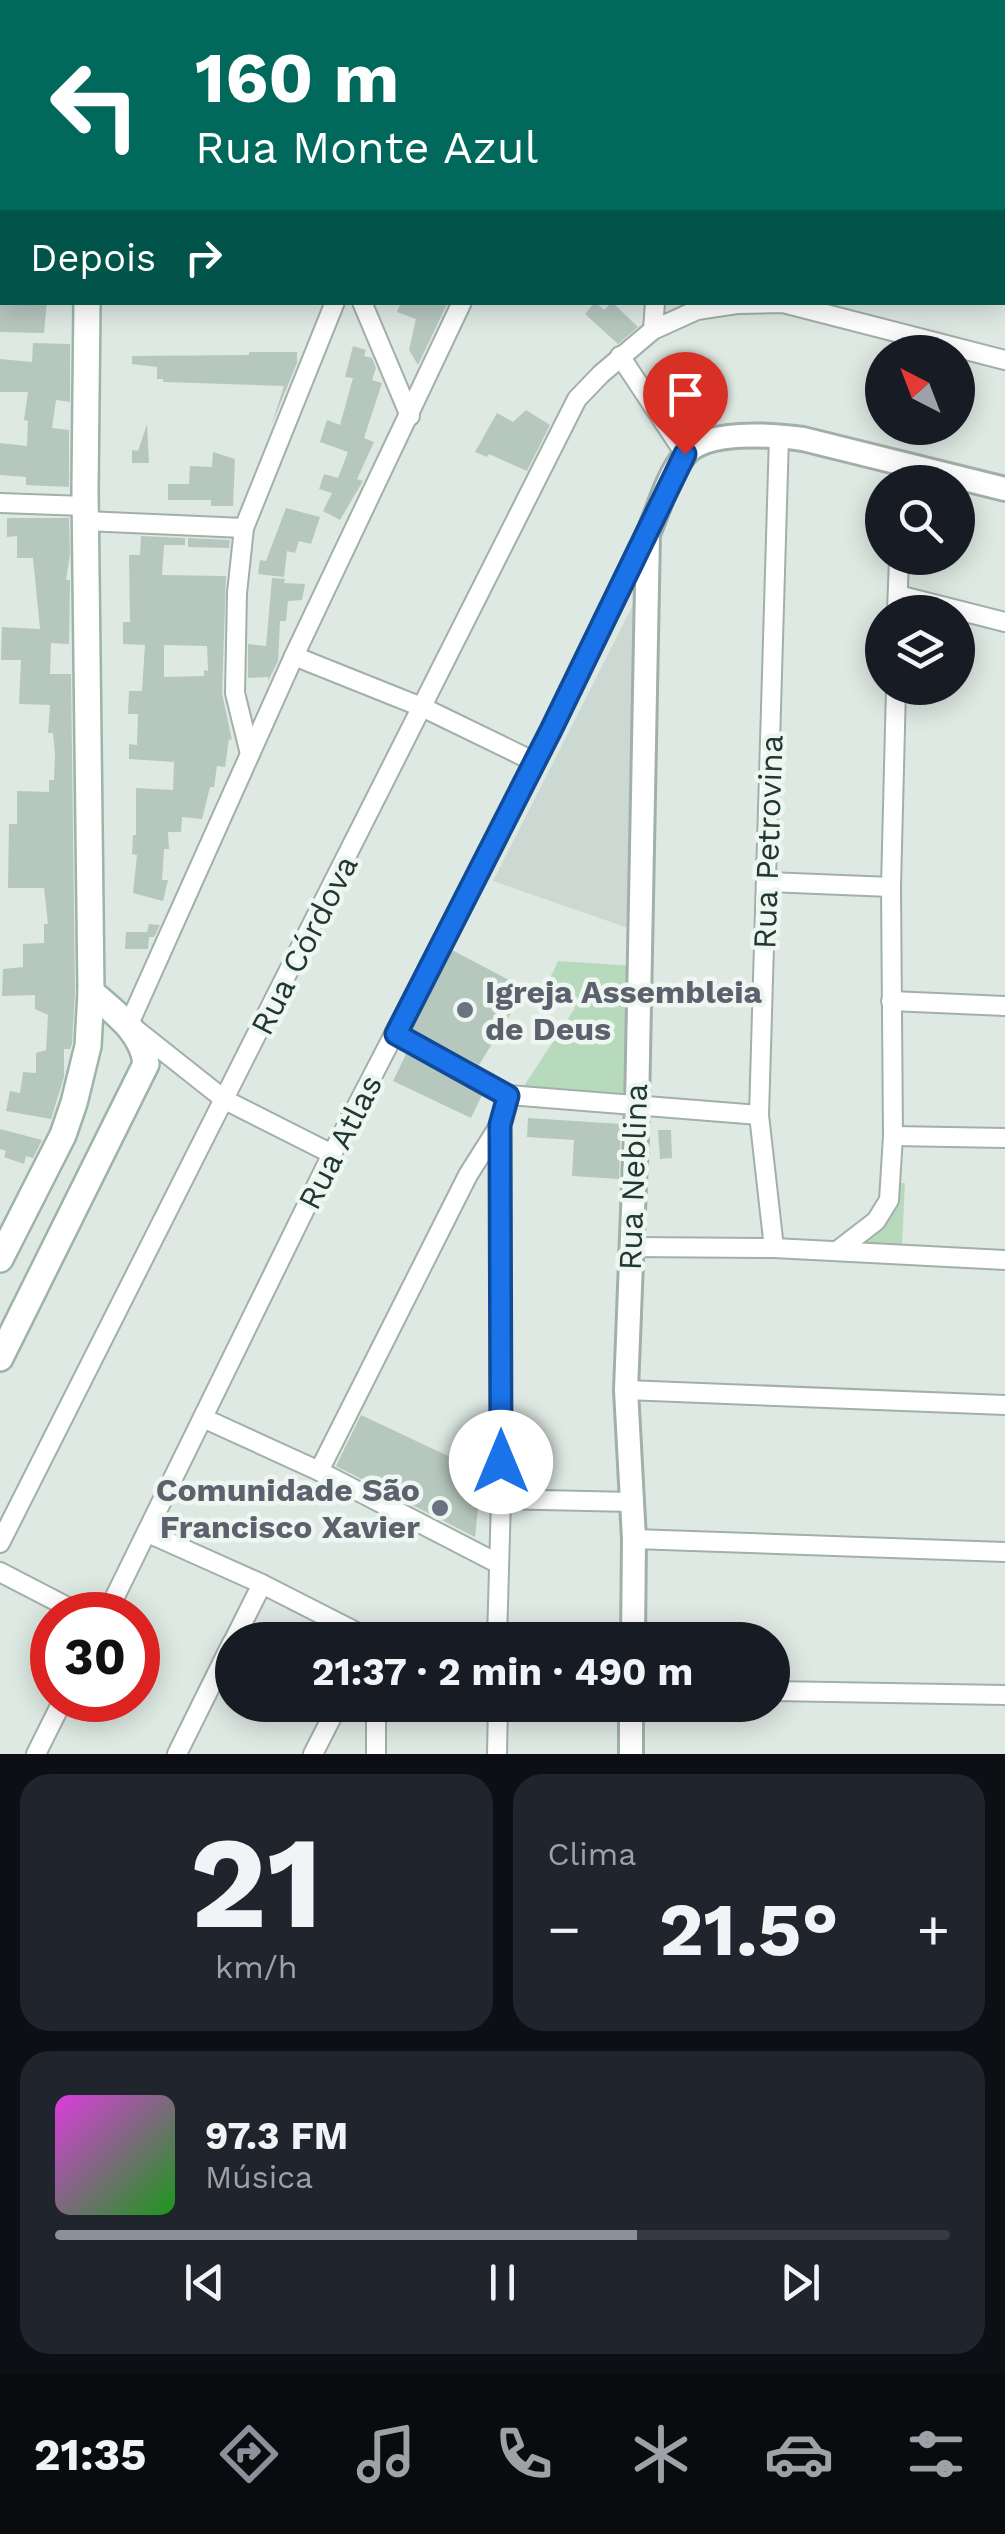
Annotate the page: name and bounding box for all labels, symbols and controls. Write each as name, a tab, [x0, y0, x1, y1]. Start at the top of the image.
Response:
text: 160 m	[195, 37, 399, 119]
icon: left	[30, 40, 160, 170]
text: Rua Monte Azul	[195, 121, 538, 174]
icon: right	[176, 230, 231, 285]
text: Depois	[30, 236, 156, 280]
north arrow	[865, 335, 975, 445]
map controls	[865, 335, 975, 705]
pin	[643, 352, 728, 455]
icon: arrive	[658, 367, 713, 422]
button: search	[865, 465, 975, 575]
button: layers	[865, 595, 975, 705]
street label: Rua Petrovina	[745, 734, 791, 950]
street label: Rua Córdova	[243, 849, 365, 1041]
place label: Igreja Assembleia de Deus	[485, 973, 763, 1048]
marker: Igreja Assembleia de Deus	[454, 999, 476, 1021]
street label: Rua Atlas	[290, 1068, 390, 1216]
street label: Rua Neblina	[611, 1083, 655, 1271]
position arrow	[449, 1410, 553, 1514]
place label: Comunidade São Francisco Xavier	[156, 1471, 420, 1546]
marker: Comunidade São Francisco Xavier	[429, 1497, 451, 1519]
speed limit sign: 30	[30, 1592, 160, 1722]
text: 21:37 · 2 min · 490 m	[312, 1650, 693, 1694]
text: 21	[189, 1806, 323, 1959]
text: Clima	[548, 1835, 636, 1873]
text: 21.5°	[659, 1885, 839, 1973]
text: −	[548, 1897, 581, 1961]
text: +	[917, 1897, 950, 1961]
text: km/h	[215, 1948, 297, 1986]
text: 97.3 FM	[205, 2114, 348, 2158]
text: Música	[205, 2158, 313, 2196]
icon: previous	[177, 2255, 232, 2310]
icon: pause	[475, 2255, 530, 2310]
icon: next	[773, 2255, 828, 2310]
icon: directions	[214, 2419, 284, 2489]
icon: music	[351, 2419, 421, 2489]
icon: phone	[489, 2419, 559, 2489]
icon: climate	[626, 2419, 696, 2489]
icon: car	[764, 2419, 834, 2489]
icon: filters	[901, 2419, 971, 2489]
text: 21:35	[34, 2428, 146, 2481]

